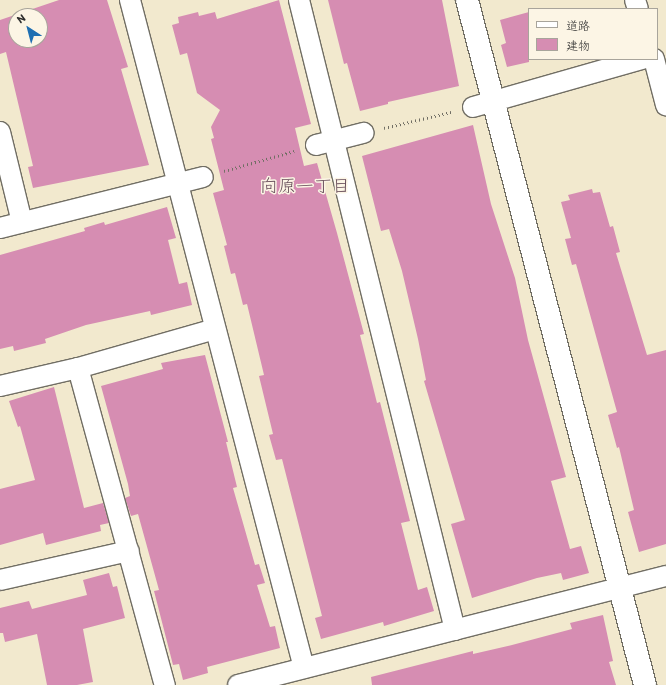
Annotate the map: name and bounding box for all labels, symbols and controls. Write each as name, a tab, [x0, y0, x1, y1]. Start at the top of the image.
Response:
north arrow	[8, 8, 48, 48]
legend	[528, 8, 658, 60]
text: N	[14, 11, 28, 26]
text: 道路	[566, 19, 590, 33]
text: 建物	[566, 39, 590, 53]
district label: 向原一丁目	[260, 175, 350, 197]

